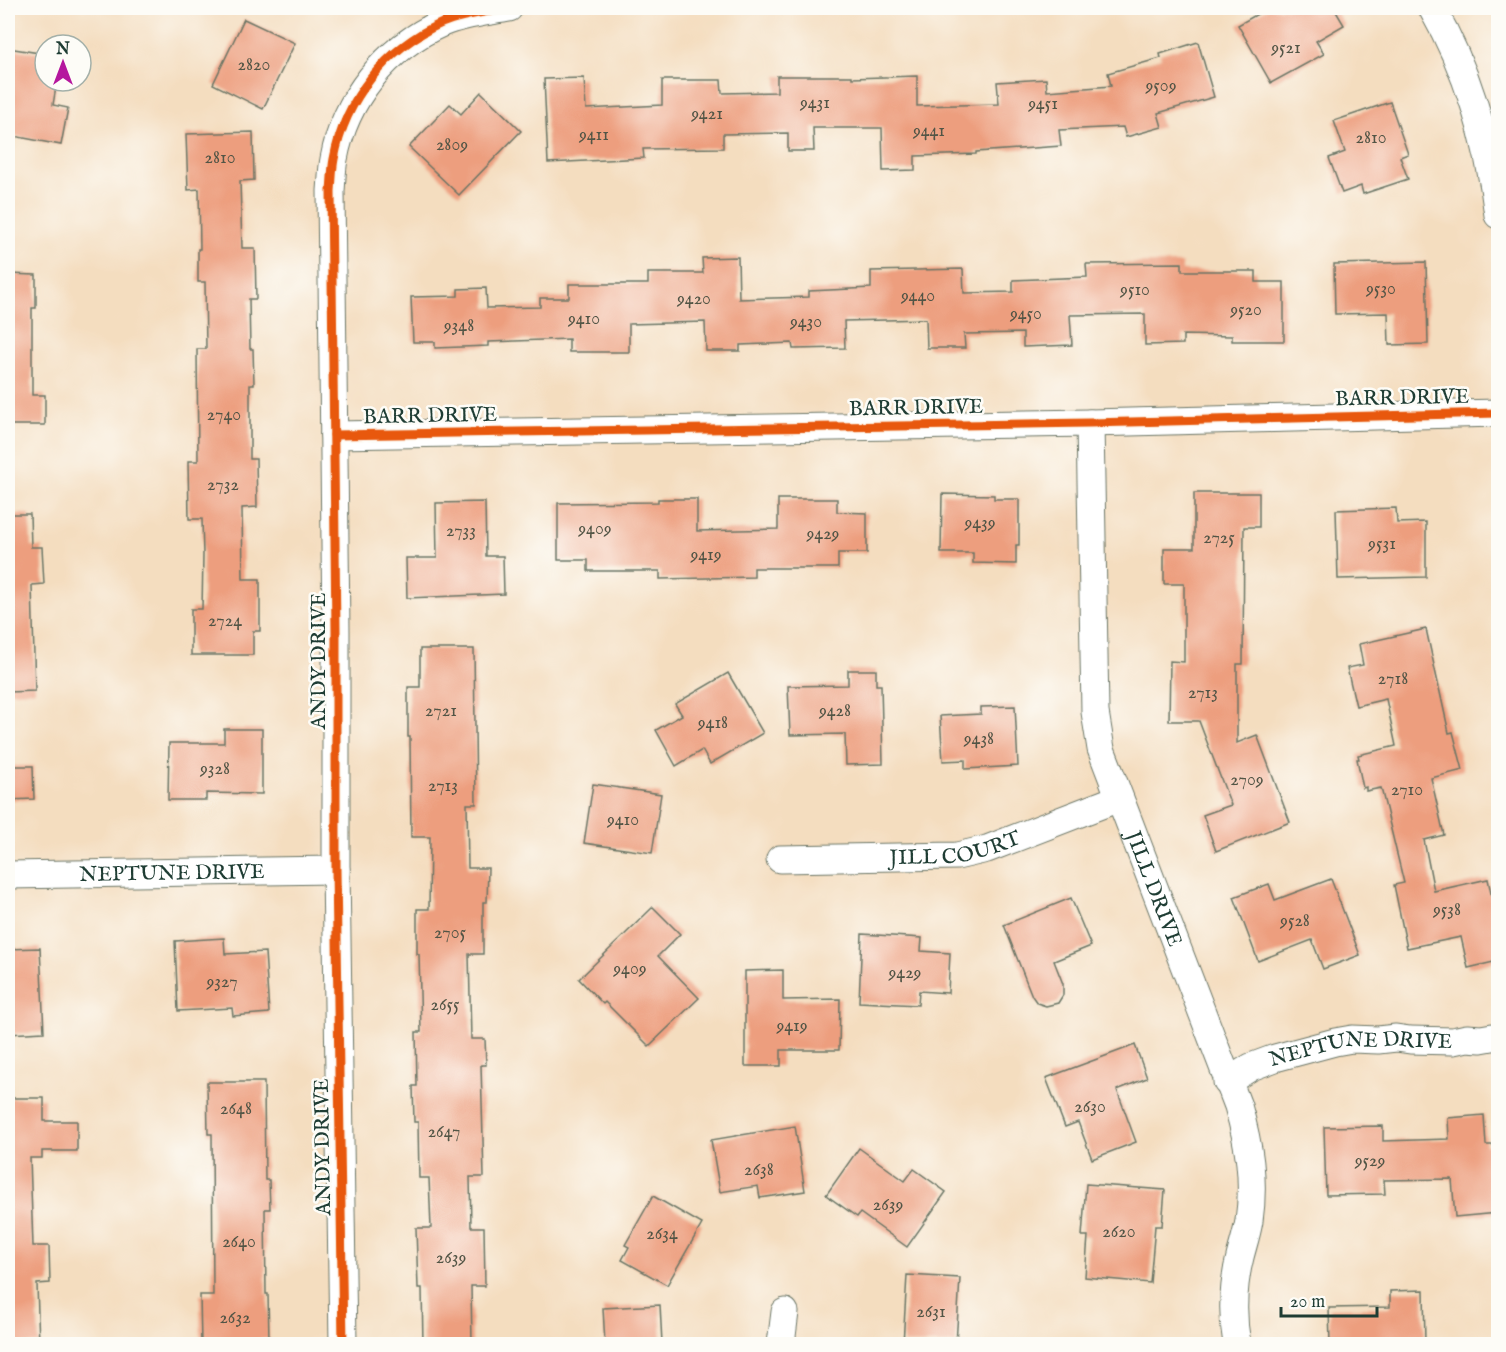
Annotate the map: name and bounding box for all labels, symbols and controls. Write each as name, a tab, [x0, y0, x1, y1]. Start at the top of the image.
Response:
north arrow	[33, 33, 93, 93]
house number: 9521	[1270, 37, 1301, 60]
text: N	[55, 40, 70, 60]
house number: 2820	[238, 54, 270, 77]
house number: 9509	[1144, 75, 1177, 98]
house number: 9431	[799, 92, 830, 115]
house number: 9451	[1027, 93, 1058, 116]
house number: 9421	[690, 103, 723, 126]
house number: 9441	[912, 120, 945, 143]
house number: 9411	[578, 124, 609, 147]
house number: 2810	[1356, 127, 1386, 150]
house number: 2809	[436, 134, 468, 157]
house number: 2810	[205, 147, 235, 170]
house number: 9530	[1365, 278, 1396, 301]
house number: 9510	[1119, 279, 1150, 302]
house number: 9440	[900, 285, 935, 308]
house number: 9420	[676, 288, 711, 311]
house number: 9520	[1229, 299, 1262, 322]
house number: 9450	[1009, 303, 1042, 326]
house number: 9410	[567, 308, 600, 331]
house number: 9430	[789, 311, 822, 334]
house number: 9348	[443, 315, 474, 338]
street label: BARR DRIVE	[1335, 384, 1469, 413]
street label: BARR DRIVE	[849, 394, 983, 423]
street label: BARR DRIVE	[363, 402, 497, 431]
house number: 2740	[207, 404, 241, 427]
house number: 2732	[207, 474, 239, 497]
house number: 9439	[963, 512, 996, 535]
house number: 9409	[577, 518, 612, 541]
house number: 2733	[446, 520, 476, 543]
house number: 9429	[806, 523, 839, 546]
house number: 2725	[1203, 527, 1235, 550]
house number: 9531	[1367, 533, 1396, 556]
house number: 9419	[689, 544, 722, 567]
street label: ANDY DRIVE	[306, 592, 333, 731]
house number: 2724	[208, 610, 242, 633]
house number: 2718	[1378, 668, 1408, 691]
house number: 2713	[1188, 682, 1218, 705]
house number: 2721	[425, 700, 457, 723]
house number: 9428	[818, 700, 851, 723]
house number: 9418	[697, 712, 728, 735]
house number: 9438	[963, 728, 994, 751]
house number: 9328	[199, 758, 230, 781]
house number: 2709	[1230, 769, 1264, 792]
house number: 2713	[428, 775, 458, 798]
house number: 2710	[1391, 779, 1423, 802]
house number: 9410	[606, 809, 639, 832]
street label: JILL COURT	[887, 825, 1025, 872]
street label: JILL DRIVE	[1118, 825, 1188, 951]
street label: NEPTUNE DRIVE	[79, 859, 265, 889]
house number: 9538	[1432, 899, 1461, 922]
house number: 9528	[1279, 910, 1310, 933]
house number: 2705	[434, 922, 466, 945]
house number: 9409	[612, 958, 647, 981]
house number: 9429	[888, 962, 921, 985]
house number: 9327	[205, 971, 238, 994]
house number: 2655	[430, 994, 460, 1017]
house number: 9419	[775, 1015, 808, 1038]
street label: NEPTUNE DRIVE	[1266, 1026, 1452, 1074]
street label: ANDY DRIVE	[309, 1078, 338, 1217]
house number: 2630	[1074, 1096, 1106, 1119]
house number: 2648	[220, 1098, 252, 1121]
house number: 2647	[428, 1121, 460, 1144]
house number: 9529	[1354, 1150, 1385, 1173]
house number: 2638	[744, 1159, 774, 1182]
house number: 2639	[873, 1194, 903, 1217]
house number: 2620	[1102, 1221, 1136, 1244]
house number: 2634	[646, 1223, 678, 1246]
house number: 2640	[222, 1231, 256, 1254]
house number: 2639	[436, 1247, 466, 1270]
scale bar	[1281, 1280, 1377, 1318]
text: 20 m	[1290, 1291, 1325, 1314]
house number: 2631	[916, 1301, 946, 1324]
house number: 2632	[219, 1307, 251, 1330]

